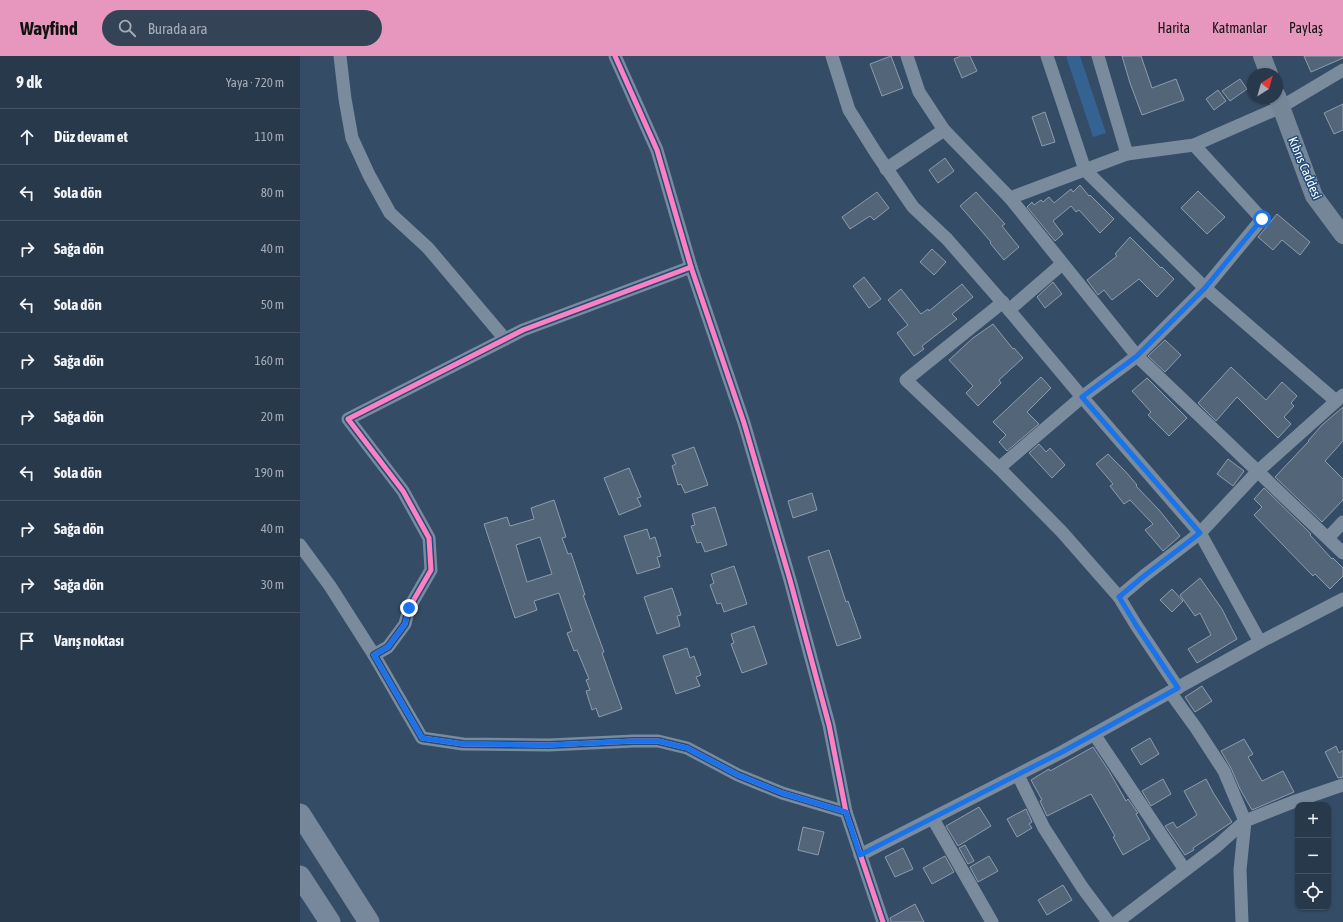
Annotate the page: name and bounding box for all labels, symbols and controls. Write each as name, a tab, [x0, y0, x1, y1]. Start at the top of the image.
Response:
search box	[102, 10, 382, 46]
text: Wayfind	[20, 17, 78, 39]
icon: search	[116, 17, 138, 39]
text: Burada ara	[148, 20, 207, 37]
text: Harita	[1158, 20, 1190, 36]
text: Katmanlar	[1212, 20, 1267, 36]
text: Paylaş	[1289, 20, 1323, 36]
north arrow	[1247, 68, 1283, 104]
text: 9 dk	[16, 72, 42, 92]
text: Yaya · 720 m	[226, 75, 284, 90]
icon: ahead	[16, 126, 38, 148]
text: Düz devam et	[54, 128, 128, 145]
text: 110 m	[255, 129, 284, 144]
street label: Kıbrıs Caddesi	[1285, 134, 1325, 202]
icon: left	[16, 182, 38, 204]
text: Sola dön	[54, 184, 102, 201]
text: 80 m	[261, 185, 284, 200]
route start	[1253, 210, 1271, 228]
icon: right	[16, 238, 38, 260]
text: Sağa dön	[54, 240, 104, 257]
text: 40 m	[261, 241, 284, 256]
icon: left	[16, 294, 38, 316]
text: Sola dön	[54, 296, 102, 313]
text: 50 m	[261, 297, 284, 312]
icon: right	[16, 350, 38, 372]
text: Sağa dön	[54, 352, 104, 369]
text: 160 m	[255, 353, 284, 368]
icon: right	[16, 406, 38, 428]
text: Sağa dön	[54, 408, 104, 425]
text: 20 m	[261, 409, 284, 424]
icon: left	[16, 462, 38, 484]
text: Sola dön	[54, 464, 102, 481]
text: 190 m	[255, 465, 284, 480]
icon: right	[16, 518, 38, 540]
text: Sağa dön	[54, 520, 104, 537]
text: 40 m	[261, 521, 284, 536]
icon: right	[16, 574, 38, 596]
text: Sağa dön	[54, 576, 104, 593]
text: 30 m	[261, 577, 284, 592]
route end	[400, 599, 418, 617]
icon: arrive	[16, 630, 38, 652]
text: Varış noktası	[54, 632, 124, 649]
map controls	[1295, 802, 1331, 910]
button: +	[1295, 802, 1331, 838]
button: −	[1295, 838, 1331, 874]
button: locate	[1295, 874, 1331, 910]

